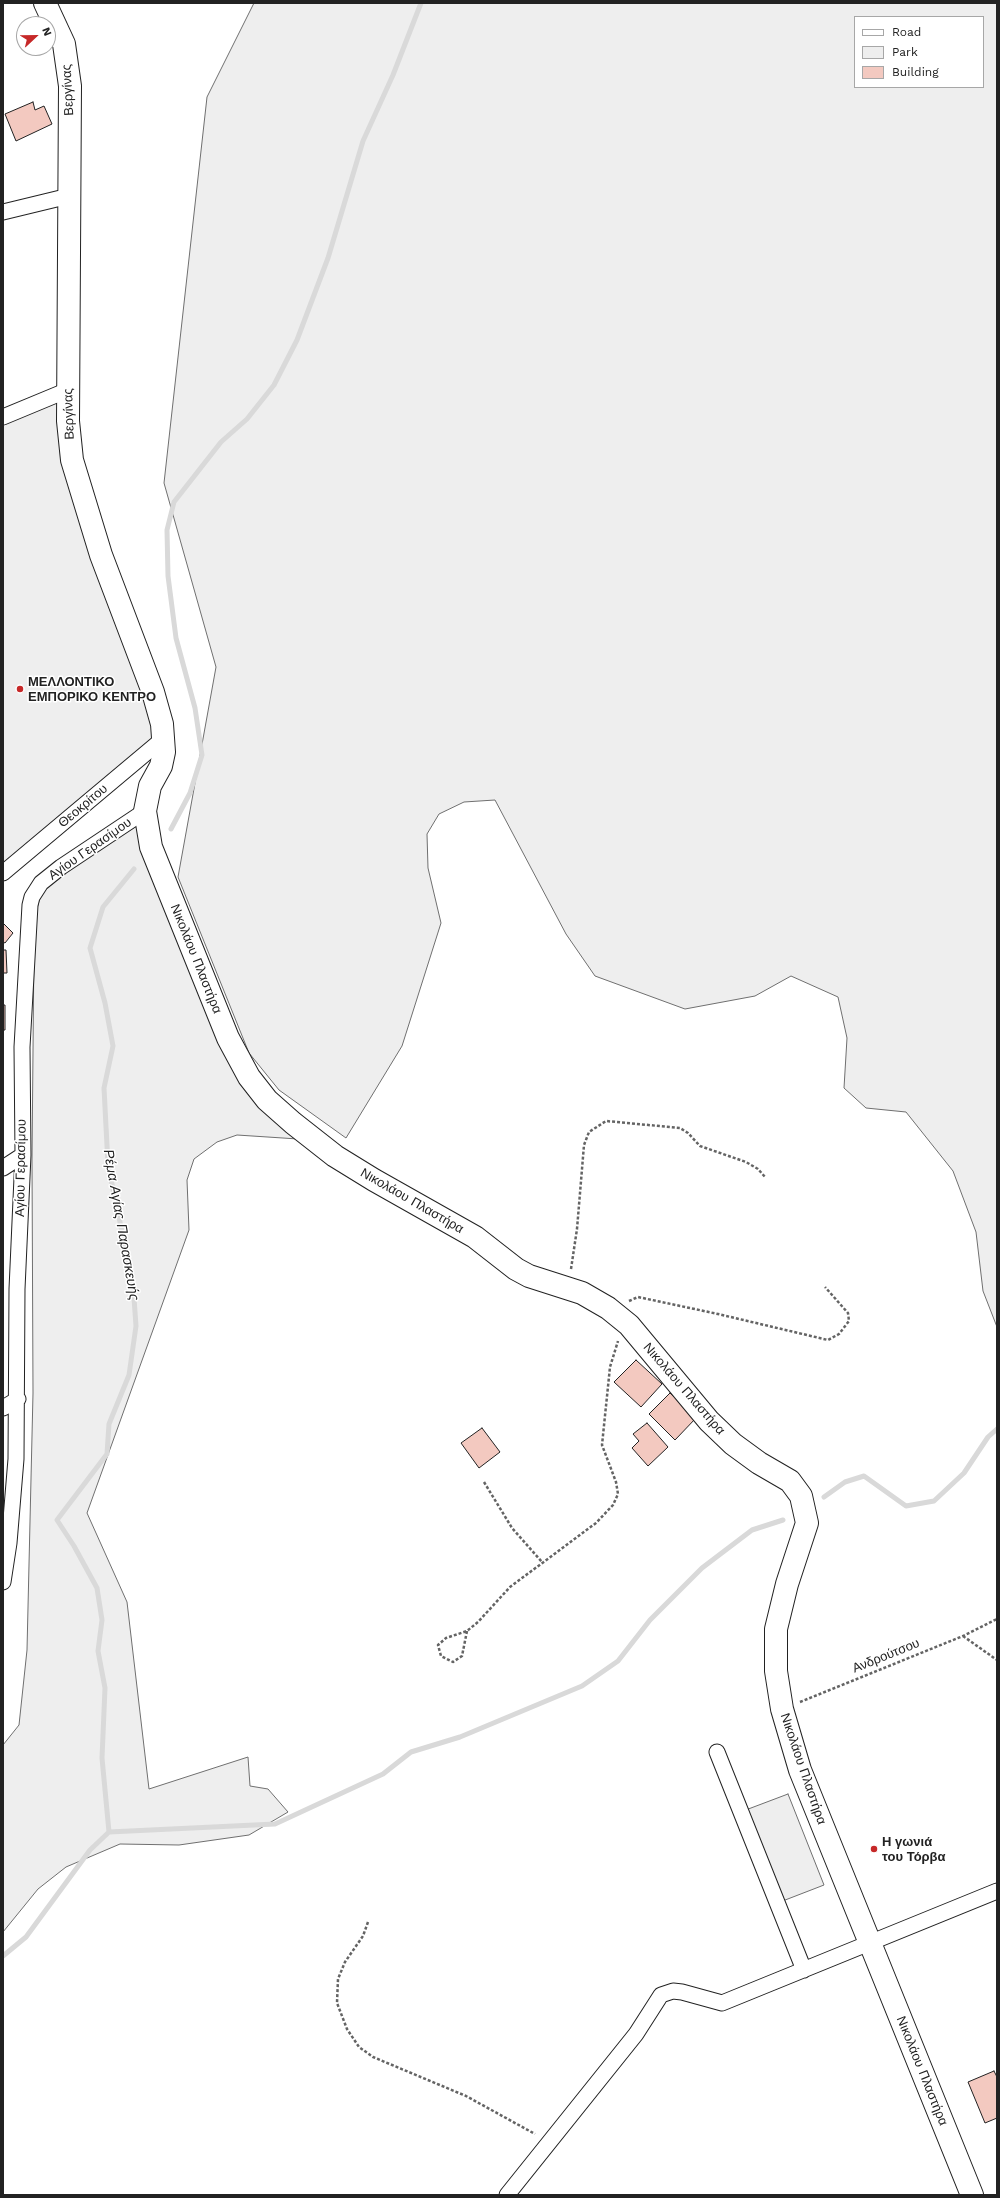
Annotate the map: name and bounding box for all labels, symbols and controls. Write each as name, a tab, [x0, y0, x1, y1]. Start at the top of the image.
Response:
north arrow	[16, 16, 56, 56]
legend	[854, 16, 984, 88]
text: N	[39, 25, 54, 38]
text: Road	[892, 25, 921, 39]
text: Park	[892, 45, 918, 59]
street label: Βεργίνας	[59, 64, 77, 116]
text: Building	[892, 65, 939, 79]
street label: Βεργίνας	[60, 388, 78, 440]
place label: ΜΕΛΛΟΝΤΙΚΟ ΕΜΠΟΡΙΚΟ ΚΕΝΤΡΟ	[28, 674, 156, 705]
marker: ΜΕΛΛΟΝΤΙΚΟ ΕΜΠΟΡΙΚΟ ΚΕΝΤΡΟ	[15, 684, 25, 694]
street label: Θεοκρίτου	[55, 781, 111, 831]
street label: Αγίου Γερασίμου	[45, 815, 135, 883]
street label: Νικολάου Πλαστήρα	[167, 902, 225, 1016]
street label: Αγίου Γερασίμου	[12, 1119, 30, 1217]
water label: Ρέμα Αγίας Παρασκευής	[99, 1148, 143, 1302]
street label: Νικολάου Πλαστήρα	[358, 1165, 466, 1237]
street label: Νικολάου Πλαστήρα	[640, 1340, 728, 1438]
street label: Ανδρούτσου	[850, 1635, 922, 1677]
street label: Νικολάου Πλαστήρα	[777, 1711, 829, 1827]
place label: Η γωνιά του Τόρβα	[882, 1834, 946, 1865]
marker: Η γωνιά του Τόρβα	[869, 1844, 879, 1854]
street label: Νικολάου Πλαστήρα	[893, 2014, 951, 2128]

